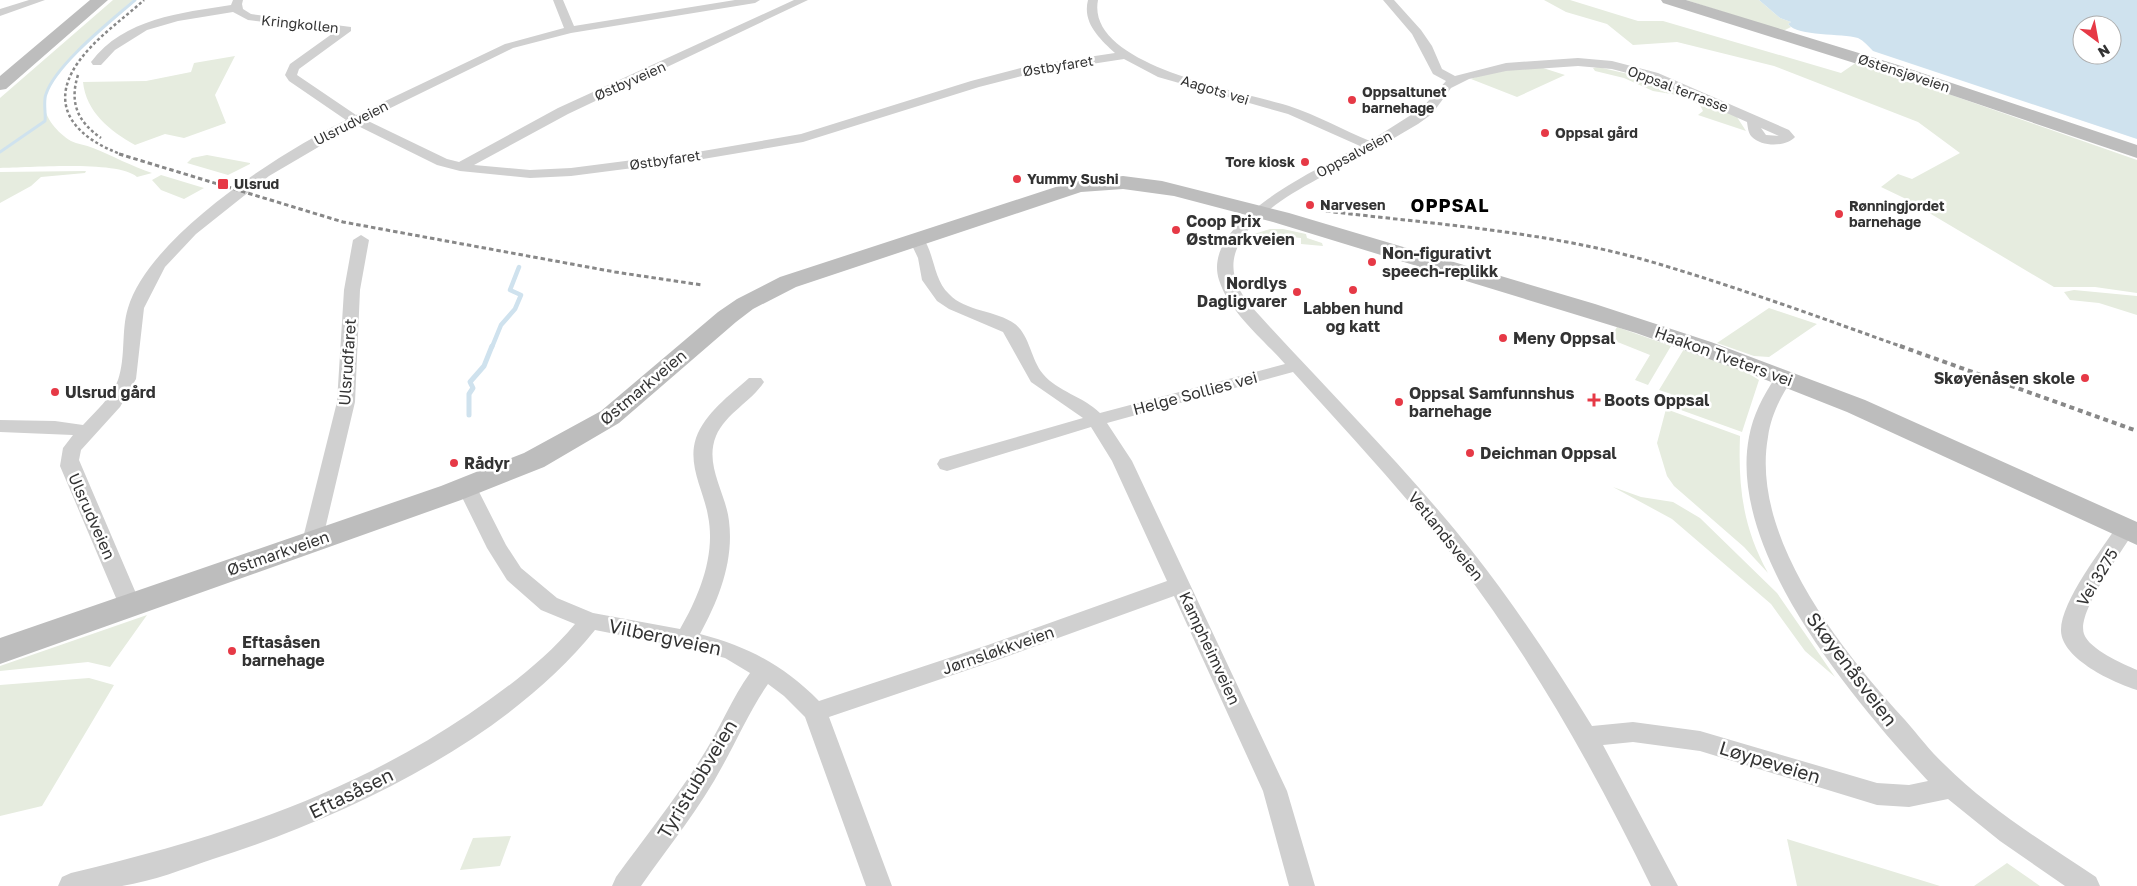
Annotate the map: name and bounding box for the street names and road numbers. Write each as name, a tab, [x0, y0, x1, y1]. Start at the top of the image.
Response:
street label: Kringkollen	[261, 11, 340, 36]
street label: Østensjøveien	[1856, 50, 1952, 95]
street label: Østbyfaret	[1021, 52, 1095, 80]
street label: Østbyveien	[592, 57, 668, 104]
street label: Oppsal terrasse	[1626, 62, 1731, 116]
street label: Aagots vei	[1179, 71, 1251, 108]
street label: Ulsrudveien	[311, 97, 391, 148]
street label: Oppsalveien	[1313, 127, 1395, 181]
street label: Østbyfaret	[628, 146, 702, 173]
street label: Ulsrudfaret	[334, 318, 360, 406]
street label: Haakon Tveters vei	[1652, 322, 1796, 390]
street label: Østmarkveien	[596, 345, 690, 429]
street label: Helge Sollies vei	[1131, 367, 1259, 419]
street label: Ulsrudveien	[64, 470, 120, 562]
street label: Vetlandsveien	[1404, 487, 1488, 585]
street label: Østmarkveien	[224, 526, 332, 580]
street label: Vei 3275	[2072, 545, 2122, 609]
street label: Kampheimveien	[1175, 588, 1245, 708]
street label: Skøyenåsveien	[1802, 607, 1903, 730]
street label: Vilbergveien	[607, 613, 724, 660]
street label: Jørnsløkkveien	[939, 621, 1057, 679]
street label: Tyristubbveien	[652, 715, 741, 842]
street label: Løypeveien	[1717, 735, 1823, 788]
street label: Eftasåsen	[305, 762, 397, 823]

